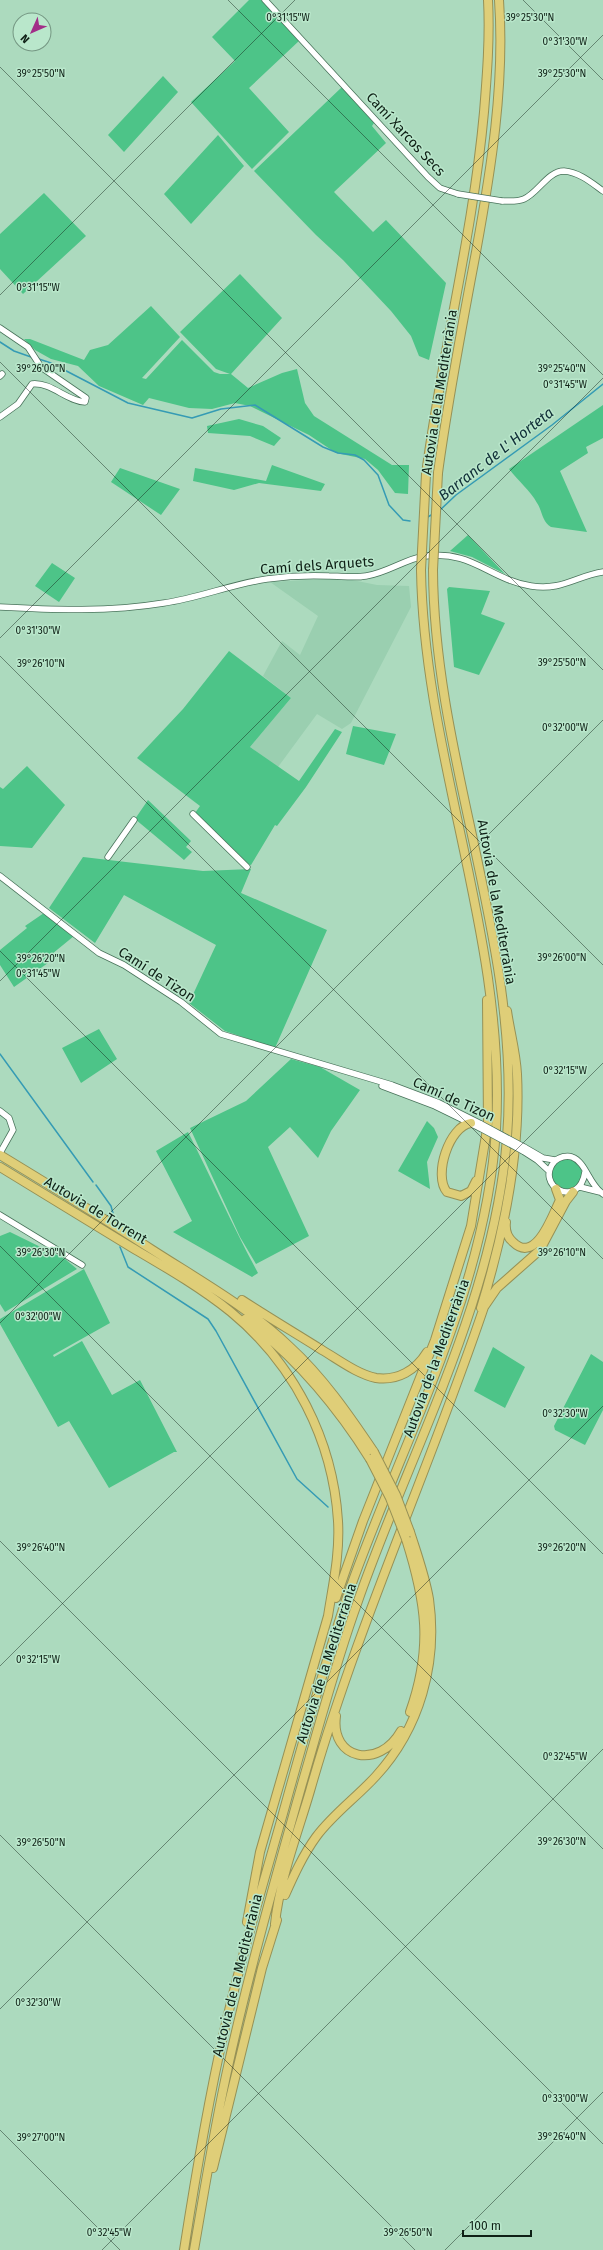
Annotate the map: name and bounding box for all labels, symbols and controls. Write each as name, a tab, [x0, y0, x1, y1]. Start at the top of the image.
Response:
north arrow	[12, 12, 52, 52]
text: 0°31'15"W	[266, 12, 310, 24]
text: 39°25'30"N	[506, 12, 554, 24]
text: N	[18, 32, 32, 46]
text: 0°31'30"W	[543, 36, 588, 48]
text: 39°25'50"N	[17, 68, 65, 80]
text: 39°25'30"N	[538, 68, 586, 80]
street label: Camí Xarcos Secs	[362, 89, 449, 180]
text: 0°31'15"W	[16, 282, 60, 294]
street label: Autovia de la Mediterrània	[418, 308, 461, 476]
text: 39°26'00"N	[16, 363, 66, 375]
text: 39°25'40"N	[538, 363, 586, 375]
text: 0°31'45"W	[543, 379, 588, 391]
water label: Barranc de L' Horteta	[435, 404, 557, 504]
street label: Camí dels Arquets	[260, 553, 375, 578]
text: 0°31'30"W	[16, 625, 61, 637]
text: 39°25'50"N	[538, 657, 586, 669]
text: 39°26'10"N	[17, 658, 65, 670]
text: 0°32'00"W	[542, 722, 589, 734]
street label: Autovia de la Mediterrània	[474, 818, 519, 986]
street label: Camí de Tizon	[115, 943, 198, 1006]
text: 39°26'00"N	[537, 952, 587, 964]
text: 39°26'20"N	[17, 953, 65, 965]
text: 0°31'45"W	[16, 968, 61, 980]
text: 0°32'15"W	[543, 1065, 588, 1077]
street label: Camí de Tizon	[410, 1074, 498, 1125]
street label: Autovia de Torrent	[41, 1173, 151, 1248]
text: 39°26'30"N	[17, 1247, 65, 1259]
text: 39°26'10"N	[538, 1247, 586, 1259]
street label: Autovia de la Mediterrània	[400, 1277, 473, 1440]
text: 0°32'00"W	[15, 1311, 62, 1323]
text: 0°32'30"W	[542, 1408, 589, 1420]
text: 39°26'40"N	[17, 1542, 65, 1554]
text: 39°26'20"N	[538, 1542, 586, 1554]
street label: Autovia de la Mediterrània	[293, 1581, 360, 1745]
text: 0°32'15"W	[16, 1654, 61, 1666]
text: 0°32'45"W	[543, 1751, 588, 1763]
text: 39°26'30"N	[538, 1836, 586, 1848]
text: 39°26'50"N	[17, 1837, 65, 1849]
street label: Autovia de la Mediterrània	[209, 1892, 266, 2058]
text: 0°32'30"W	[15, 1997, 62, 2009]
text: 0°33'00"W	[542, 2093, 589, 2105]
text: 39°26'40"N	[538, 2131, 586, 2143]
text: 39°27'00"N	[17, 2132, 65, 2144]
scale bar	[463, 2212, 531, 2238]
text: 100 m	[469, 2219, 501, 2233]
text: 0°32'45"W	[87, 2227, 132, 2239]
text: 39°26'50"N	[384, 2227, 432, 2239]

